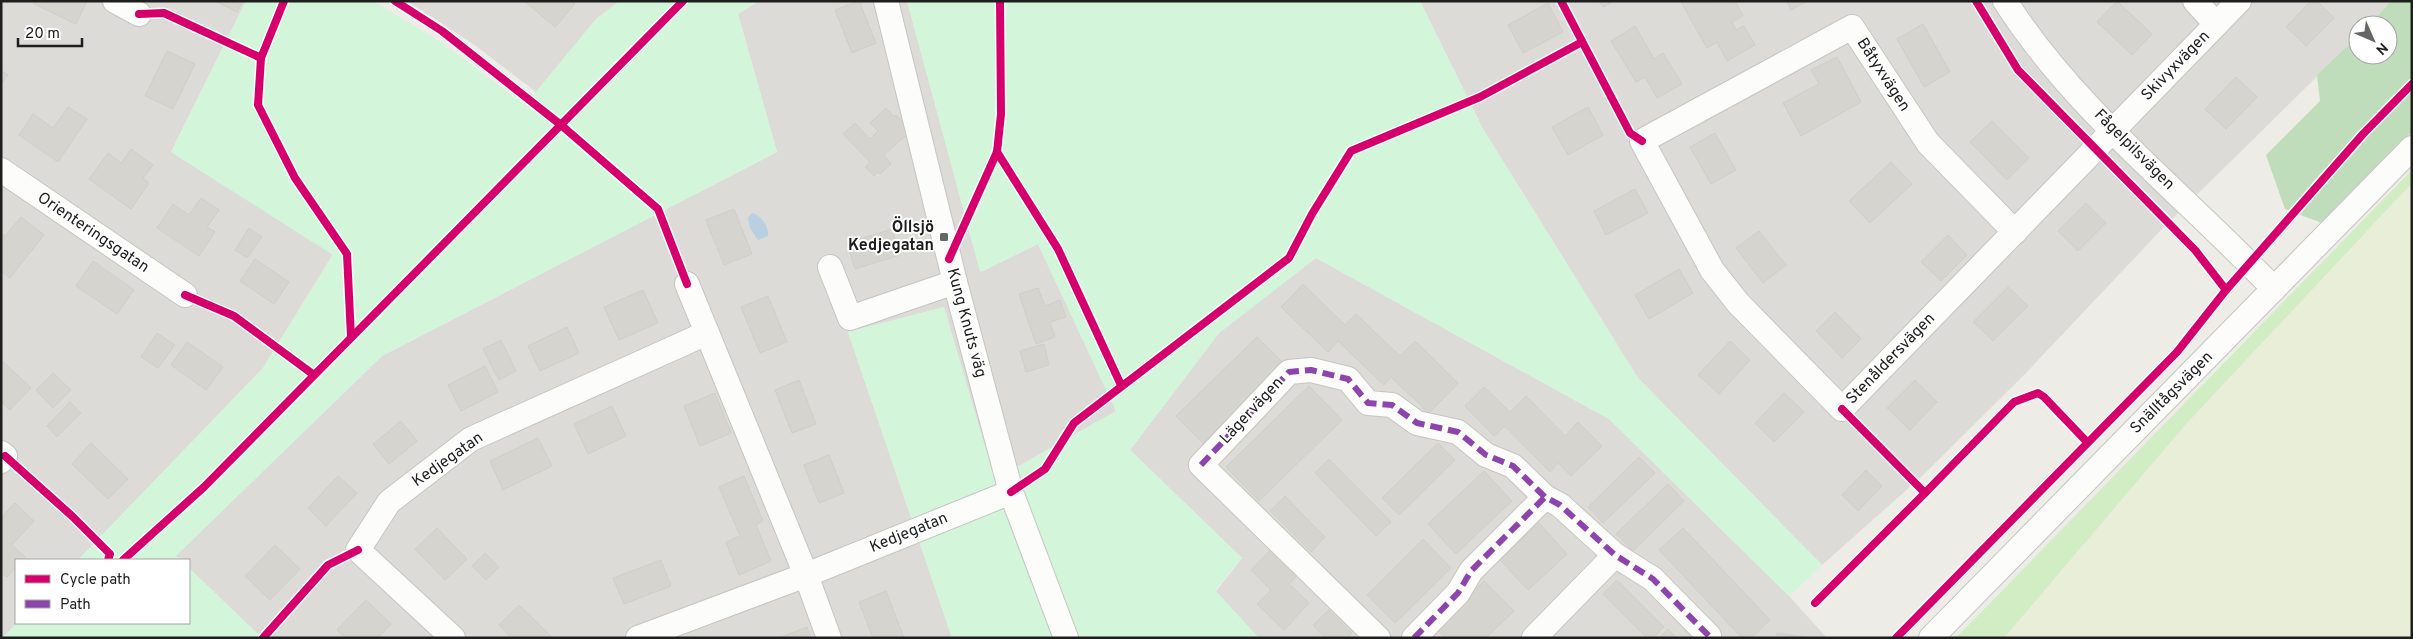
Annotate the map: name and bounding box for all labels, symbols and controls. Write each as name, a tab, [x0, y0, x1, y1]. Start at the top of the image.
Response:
scale bar	[18, 15, 81, 47]
north arrow	[2348, 15, 2398, 65]
text: 20 m	[25, 25, 60, 44]
street label: Skivyxvägen	[2138, 27, 2214, 105]
street label: Båtyxvägen	[1852, 34, 1914, 116]
text: N	[2372, 39, 2391, 58]
street label: Fågelpilsvägen	[2089, 105, 2179, 195]
street label: Orienteringsgatan	[33, 188, 153, 278]
place label: Öllsjö Kedjegatan	[848, 216, 934, 256]
marker: Öllsjö Kedjegatan	[938, 231, 950, 243]
street label: Kung Knuts väg	[942, 266, 990, 380]
street label: Stenåldersvägen	[1842, 309, 1940, 409]
street label: Snälltågsvägen	[2126, 347, 2218, 439]
street label: Lägervägen	[1216, 373, 1288, 449]
street label: Kedjegatan	[409, 428, 487, 492]
street label: Kedjegatan	[867, 508, 951, 558]
legend	[15, 559, 190, 624]
text: Cycle path	[60, 571, 131, 590]
text: Path	[60, 596, 91, 615]

